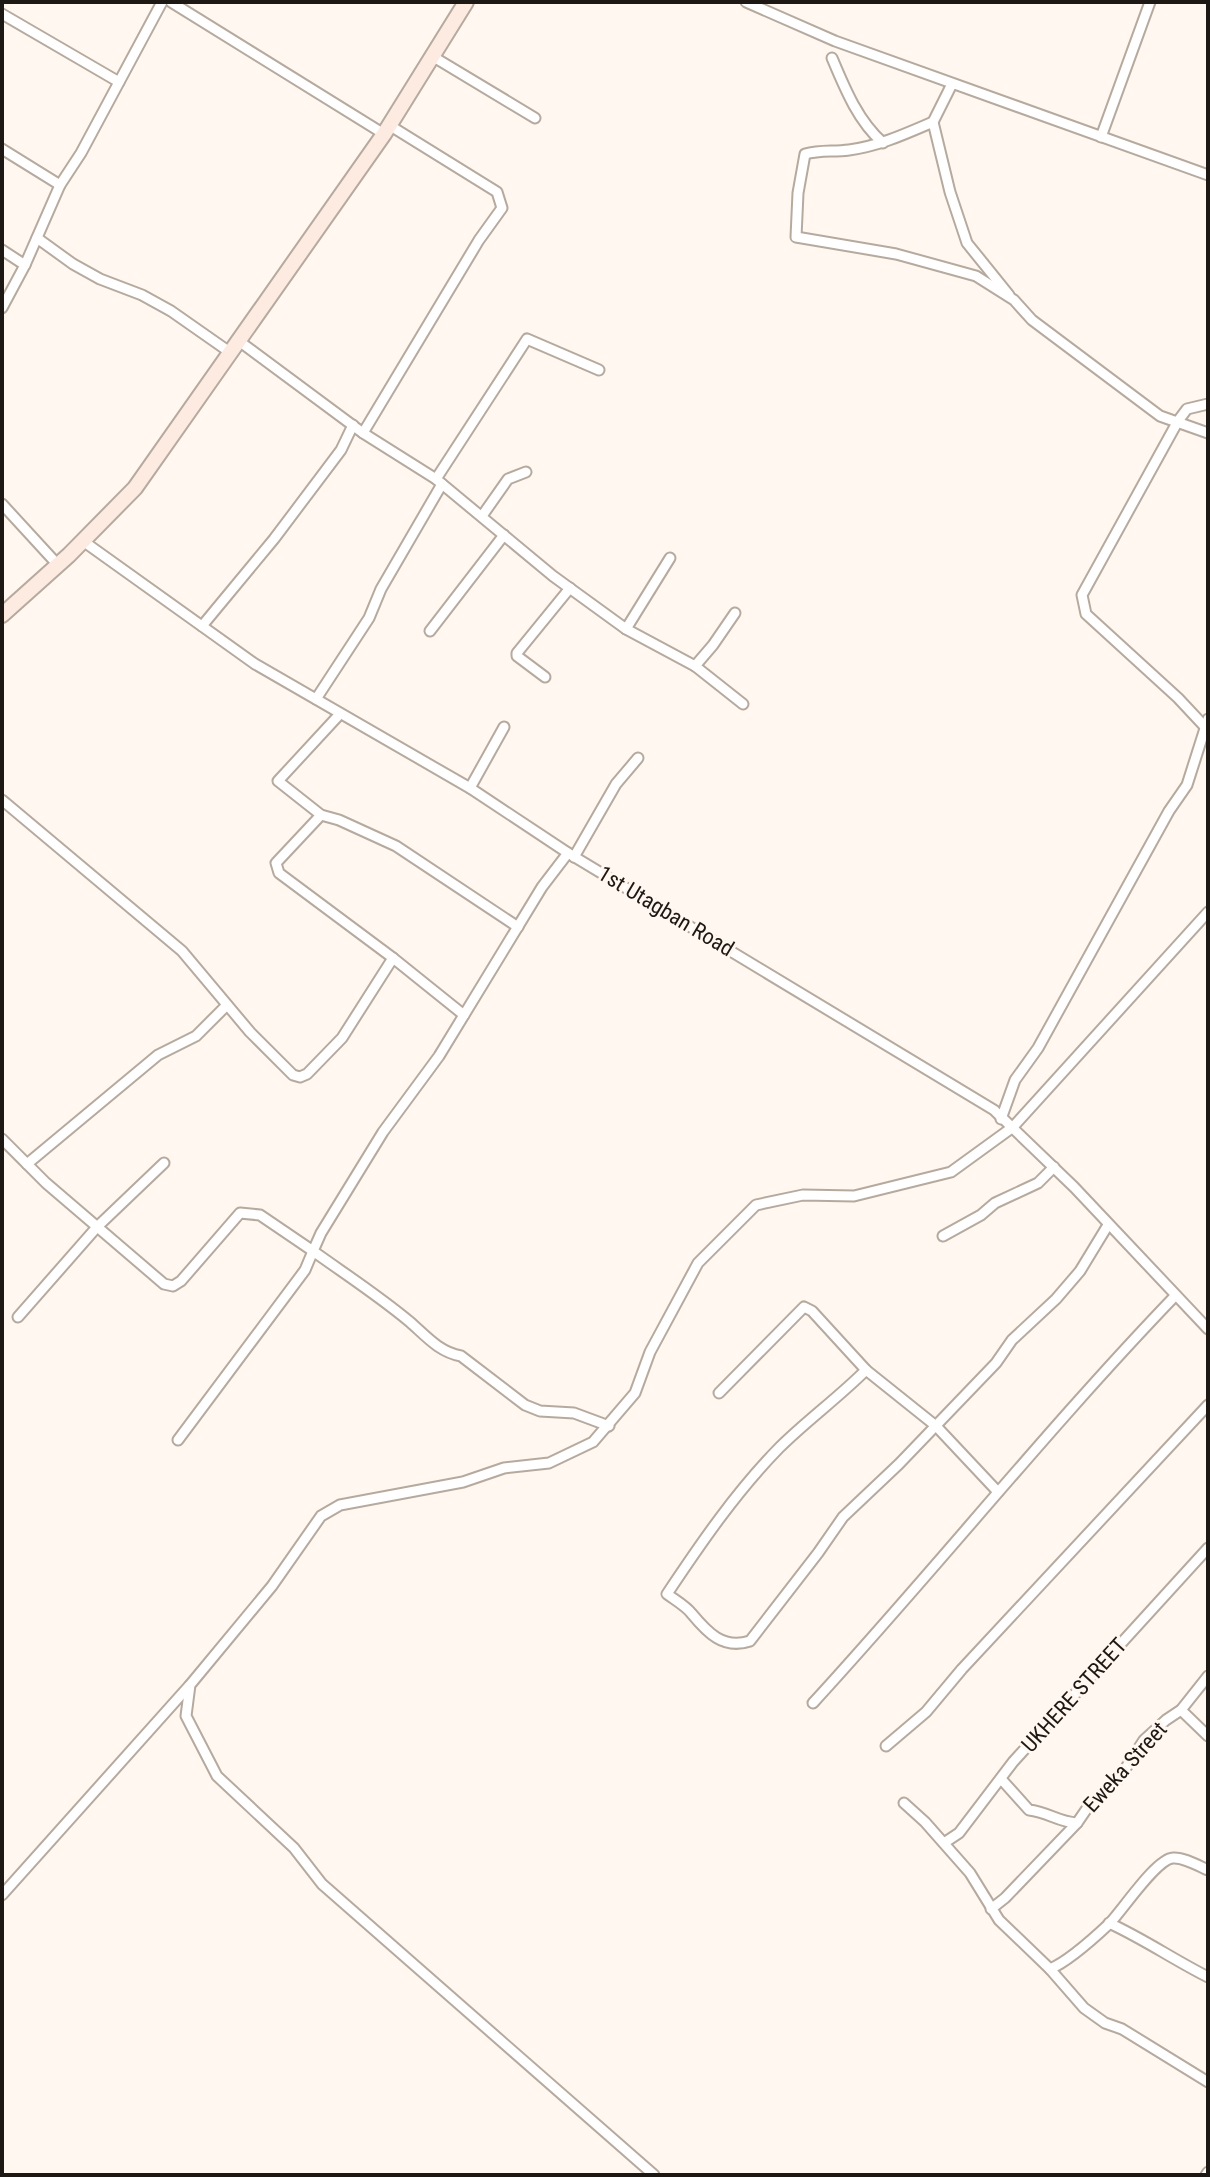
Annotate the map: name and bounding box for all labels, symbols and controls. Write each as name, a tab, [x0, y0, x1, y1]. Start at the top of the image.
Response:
street label: 1st Utagban Road	[594, 861, 738, 961]
street label: UKHERE STREET	[1016, 1633, 1132, 1757]
street label: Eweka Street	[1078, 1717, 1172, 1817]

